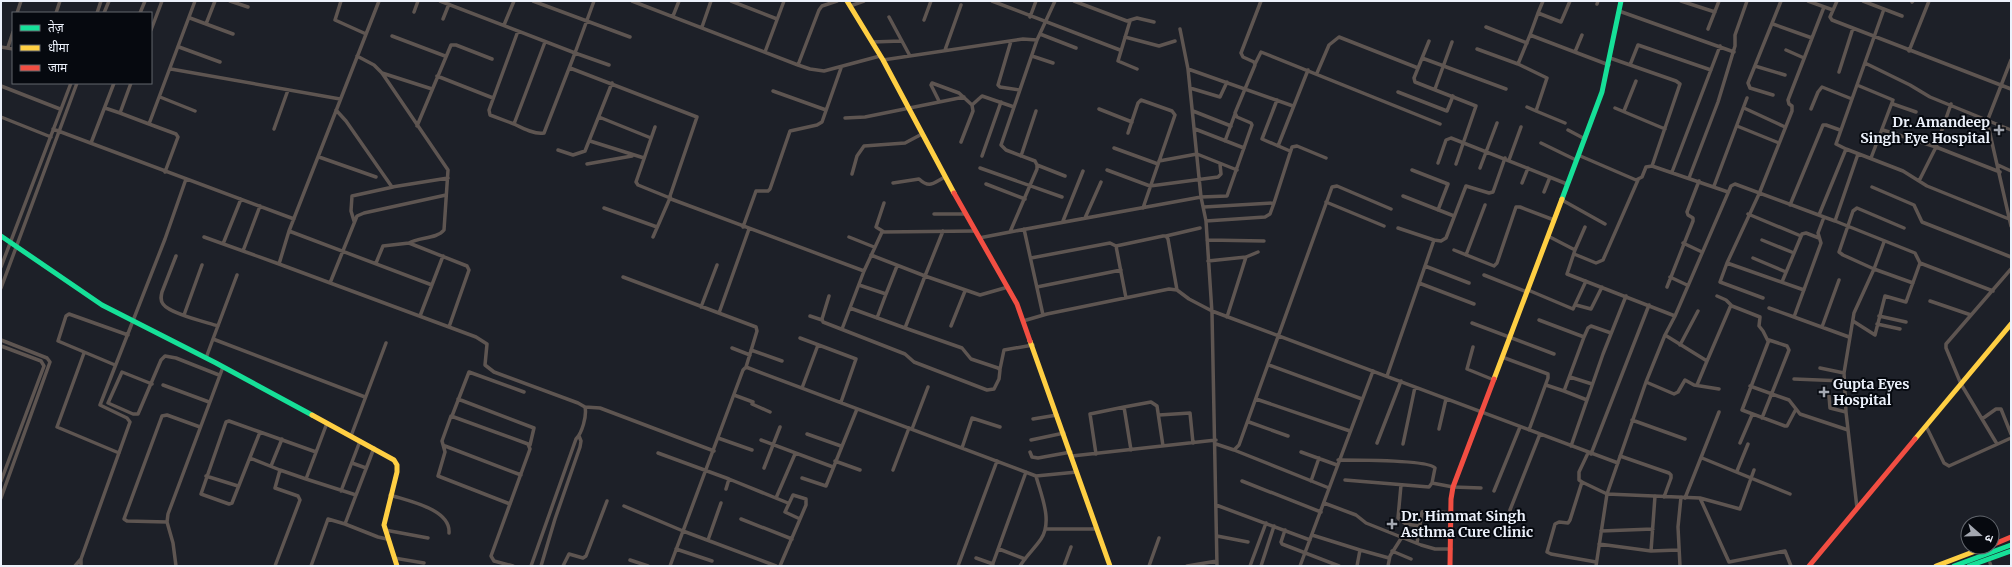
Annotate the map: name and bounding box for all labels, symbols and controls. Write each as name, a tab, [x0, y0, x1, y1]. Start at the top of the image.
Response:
legend	[12, 12, 152, 84]
text: तेज़	[48, 20, 65, 35]
text: धीमा	[48, 40, 70, 55]
text: जाम	[48, 60, 68, 75]
place label: Dr. Amandeep Singh Eye Hospital	[1860, 113, 1990, 147]
marker: Dr. Amandeep Singh Eye Hospital	[1993, 124, 2005, 136]
place label: Gupta Eyes Hospital	[1833, 375, 1909, 409]
marker: Gupta Eyes Hospital	[1818, 386, 1830, 398]
place label: Dr. Himmat Singh Asthma Cure Clinic	[1400, 507, 1533, 541]
north arrow	[1960, 515, 2000, 555]
marker: Dr. Himmat Singh Asthma Cure Clinic	[1386, 518, 1398, 530]
text: उ	[1982, 533, 1997, 544]

